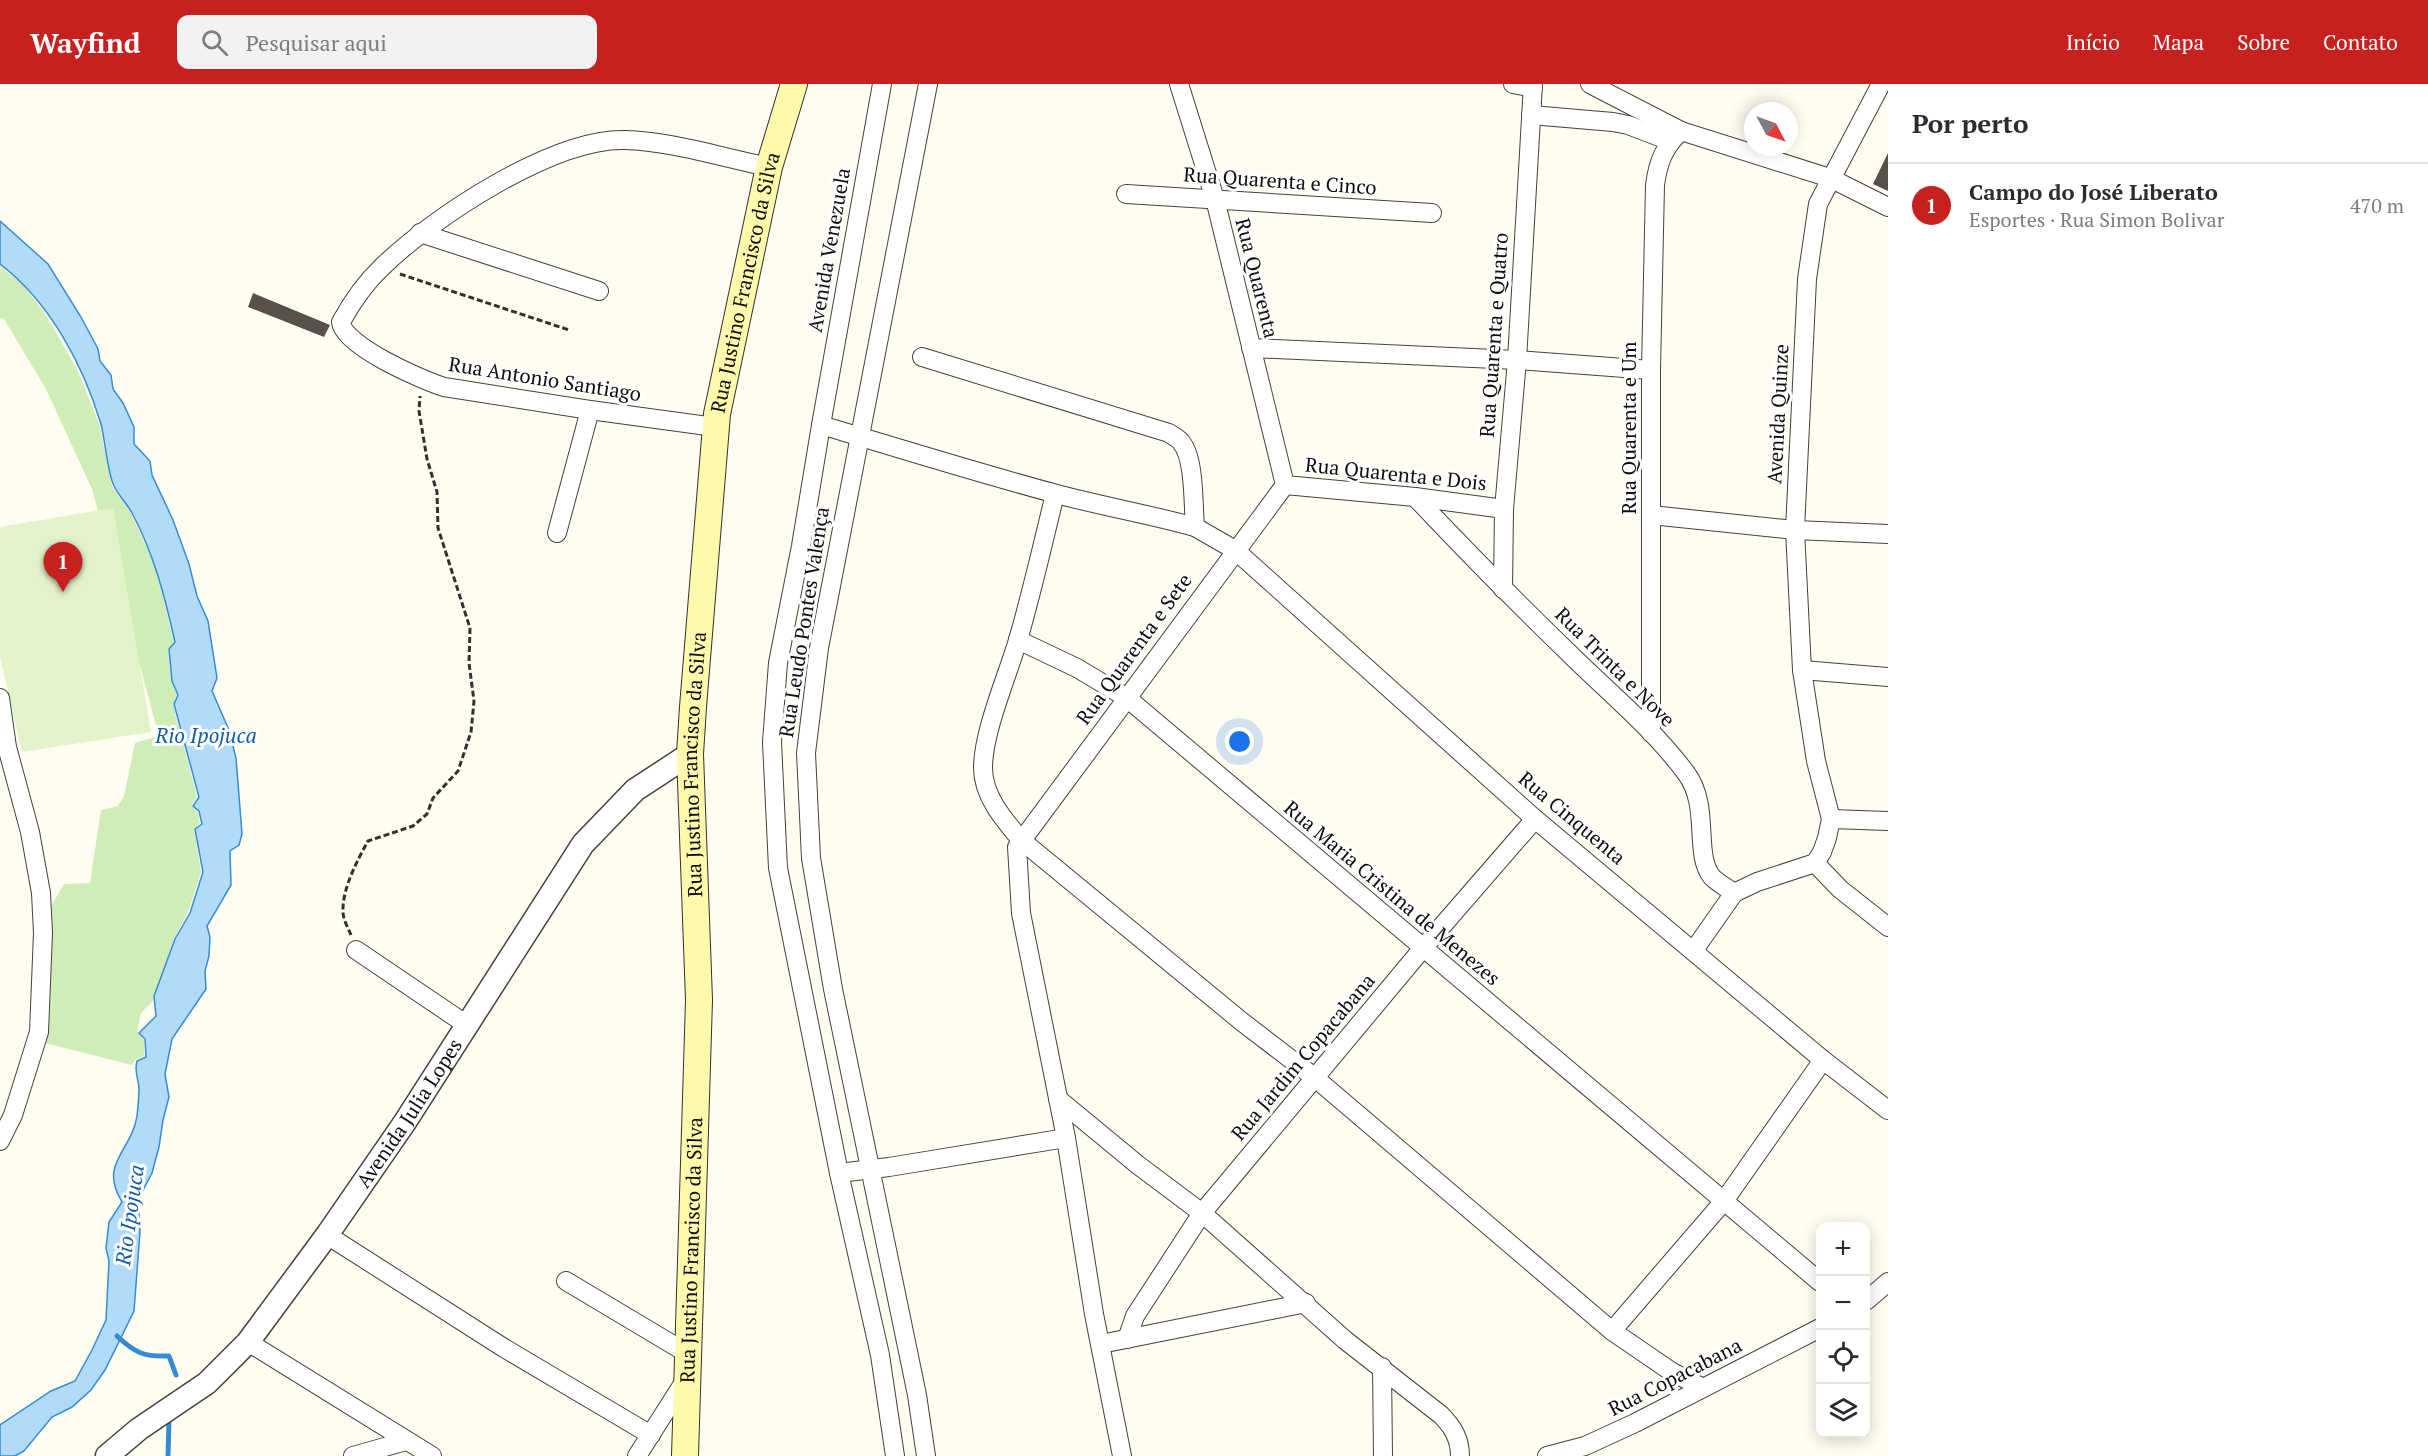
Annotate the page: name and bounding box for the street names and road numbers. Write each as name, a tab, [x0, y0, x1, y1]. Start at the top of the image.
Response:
street label: Rua Justino Francisco da Silva	[704, 148, 786, 415]
street label: Rua Quarenta e Cinco	[1183, 160, 1377, 201]
street label: Avenida Venezuela	[801, 166, 856, 334]
street label: Rua Quarenta	[1230, 215, 1285, 341]
street label: Rua Quarenta e Quatro	[1473, 232, 1514, 438]
street label: Rua Quarenta e Um	[1615, 341, 1642, 515]
street label: Avenida Quinze	[1760, 343, 1795, 484]
street label: Rua Antonio Santiago	[447, 350, 643, 407]
street label: Rua Quarenta e Dois	[1304, 451, 1488, 496]
street label: Rua Leudo Pontes Valença	[772, 505, 835, 739]
street label: Rua Quarenta e Sete	[1070, 568, 1198, 730]
street label: Rua Trinta e Nove	[1550, 601, 1681, 732]
street label: Rua Justino Francisco da Silva	[676, 631, 712, 898]
street label: Rua Cinquenta	[1513, 765, 1632, 870]
street label: Rua Maria Cristina de Menezes	[1279, 794, 1506, 991]
street label: Rua Jardim Copacabana	[1225, 967, 1381, 1146]
street label: Avenida Julia Lopes	[350, 1033, 468, 1193]
street label: Rua Justino Francisco da Silva	[673, 1117, 708, 1384]
street label: Rua Copacabana	[1603, 1331, 1746, 1422]

